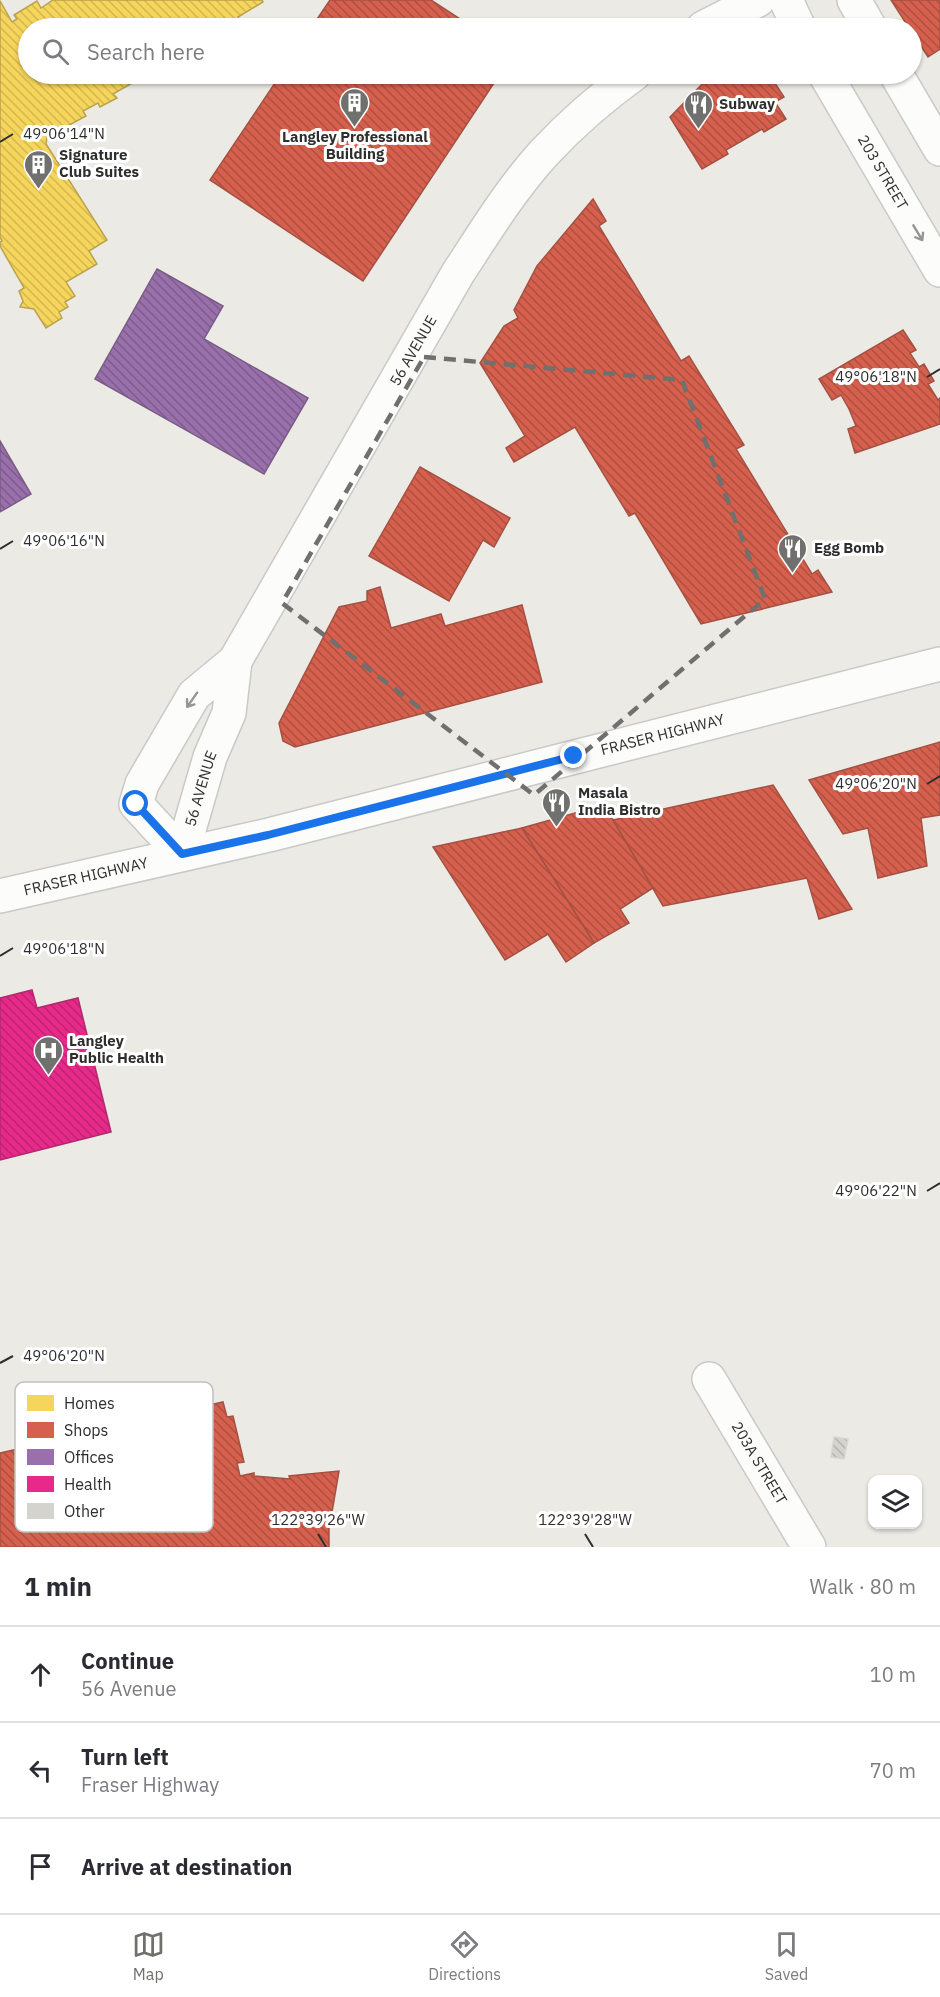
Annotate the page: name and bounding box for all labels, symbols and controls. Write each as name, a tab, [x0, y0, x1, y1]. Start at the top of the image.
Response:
search box	[18, 18, 922, 84]
icon: search	[39, 35, 72, 68]
text: Search here	[87, 37, 205, 66]
building icon: Langley Professional Building	[339, 86, 371, 128]
restaurant icon: Subway	[682, 88, 714, 130]
place label: Subway	[719, 94, 775, 113]
text: 49°06'14"N	[23, 124, 105, 143]
place label: Langley Professional Building	[282, 127, 428, 163]
street label: 203 STREET	[854, 131, 913, 213]
place label: Signature Club Suites	[59, 145, 140, 181]
building icon: Signature Club Suites	[22, 148, 54, 190]
one-way arrow	[912, 224, 924, 241]
street label: 56 AVENUE	[385, 312, 441, 389]
text: 49°06'18"N	[835, 367, 917, 386]
text: 49°06'16"N	[23, 531, 105, 550]
restaurant icon: Egg Bomb	[777, 532, 809, 574]
place label: Egg Bomb	[814, 538, 884, 557]
one-way arrow	[186, 691, 198, 707]
street label: FRASER HIGHWAY	[599, 709, 726, 759]
route end	[560, 742, 586, 768]
street label: 56 AVENUE	[180, 747, 221, 829]
text: 49°06'20"N	[835, 774, 917, 793]
place label: Masala India Bistro	[578, 783, 661, 819]
restaurant icon: Masala India Bistro	[541, 786, 573, 828]
route start	[122, 790, 148, 816]
street label: FRASER HIGHWAY	[22, 853, 150, 899]
text: 49°06'18"N	[23, 939, 105, 958]
place label: Langley Public Health	[69, 1031, 164, 1067]
hospital icon: Langley Public Health	[32, 1034, 64, 1076]
text: 49°06'22"N	[835, 1181, 917, 1200]
text: 49°06'20"N	[23, 1346, 105, 1365]
legend	[15, 1382, 213, 1532]
text: Homes	[64, 1393, 115, 1413]
street label: 203A STREET	[728, 1418, 792, 1508]
text: Shops	[64, 1420, 108, 1440]
text: Offices	[64, 1447, 114, 1467]
text: Health	[64, 1474, 112, 1494]
map controls	[868, 1475, 922, 1529]
button: layers	[868, 1475, 922, 1529]
text: Other	[64, 1501, 105, 1521]
text: 122°39'26"W	[271, 1510, 365, 1529]
text: 122°39'28"W	[538, 1510, 632, 1529]
text: 1 min	[24, 1569, 92, 1603]
text: Walk · 80 m	[810, 1573, 916, 1600]
text: Continue	[81, 1646, 174, 1675]
icon: ahead	[24, 1658, 57, 1691]
text: 10 m	[870, 1661, 916, 1688]
text: 56 Avenue	[81, 1675, 177, 1702]
text: Turn left	[81, 1742, 169, 1771]
icon: left	[24, 1754, 57, 1787]
text: 70 m	[870, 1757, 916, 1784]
text: Fraser Highway	[81, 1771, 219, 1798]
icon: arrive	[24, 1850, 57, 1883]
text: Arrive at destination	[81, 1852, 292, 1881]
tab: Map	[132, 1928, 165, 1984]
tab: Directions	[428, 1928, 501, 1984]
tab: Saved	[765, 1928, 808, 1984]

